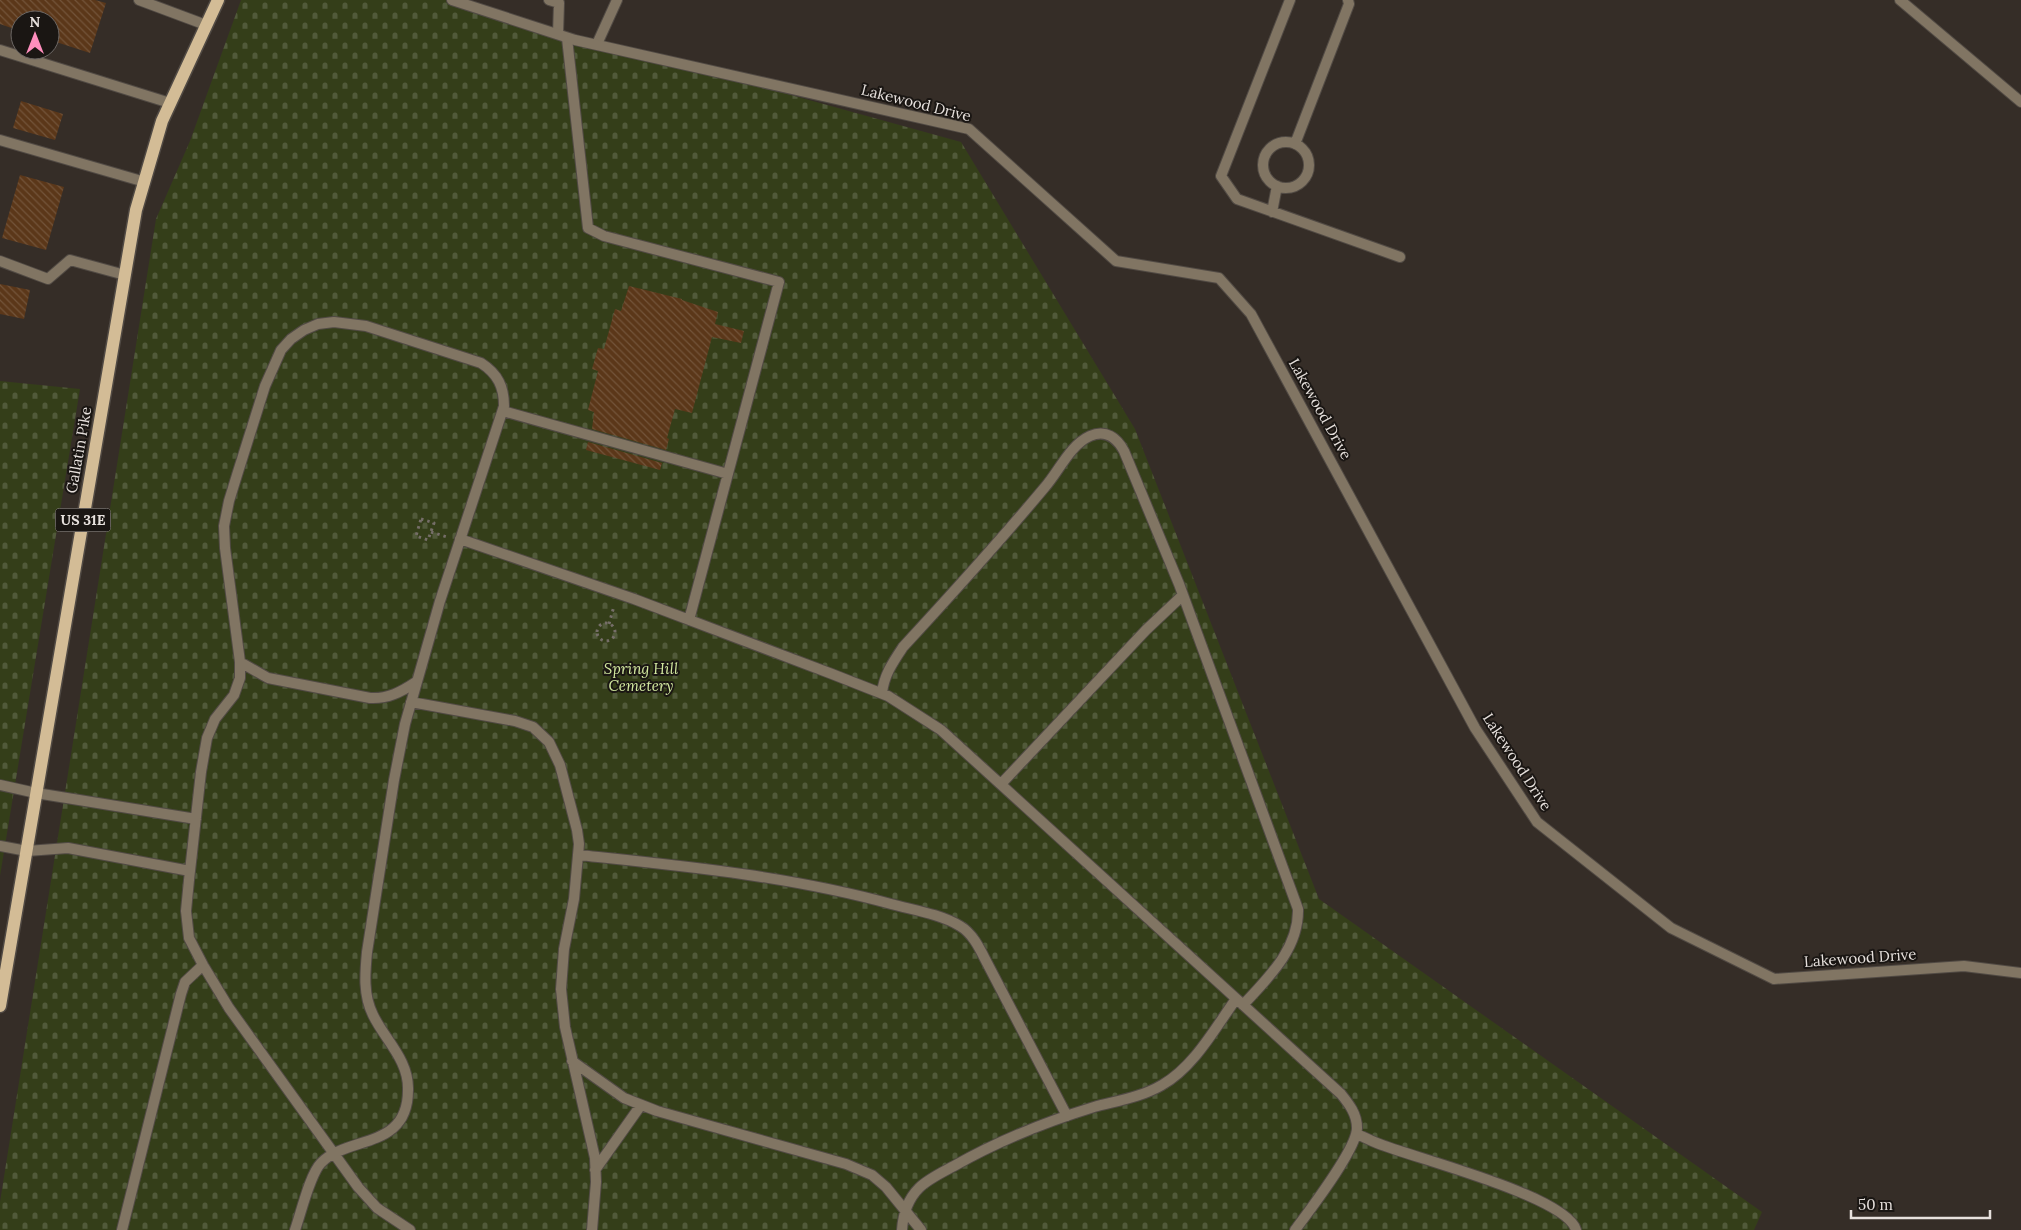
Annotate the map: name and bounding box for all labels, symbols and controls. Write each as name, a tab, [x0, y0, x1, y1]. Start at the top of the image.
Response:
north arrow	[10, 10, 60, 60]
text: N	[30, 13, 41, 31]
street label: Lakewood Drive	[859, 80, 973, 125]
street label: Lakewood Drive	[1285, 355, 1356, 463]
street label: Gallatin Pike	[62, 405, 95, 495]
road number: US 31E	[56, 508, 110, 532]
park label: Spring Hill Cemetery	[604, 659, 679, 695]
street label: Lakewood Drive	[1479, 709, 1556, 814]
street label: Lakewood Drive	[1803, 944, 1917, 971]
scale bar	[1851, 1188, 1990, 1220]
text: 50 m	[1858, 1195, 1893, 1214]

